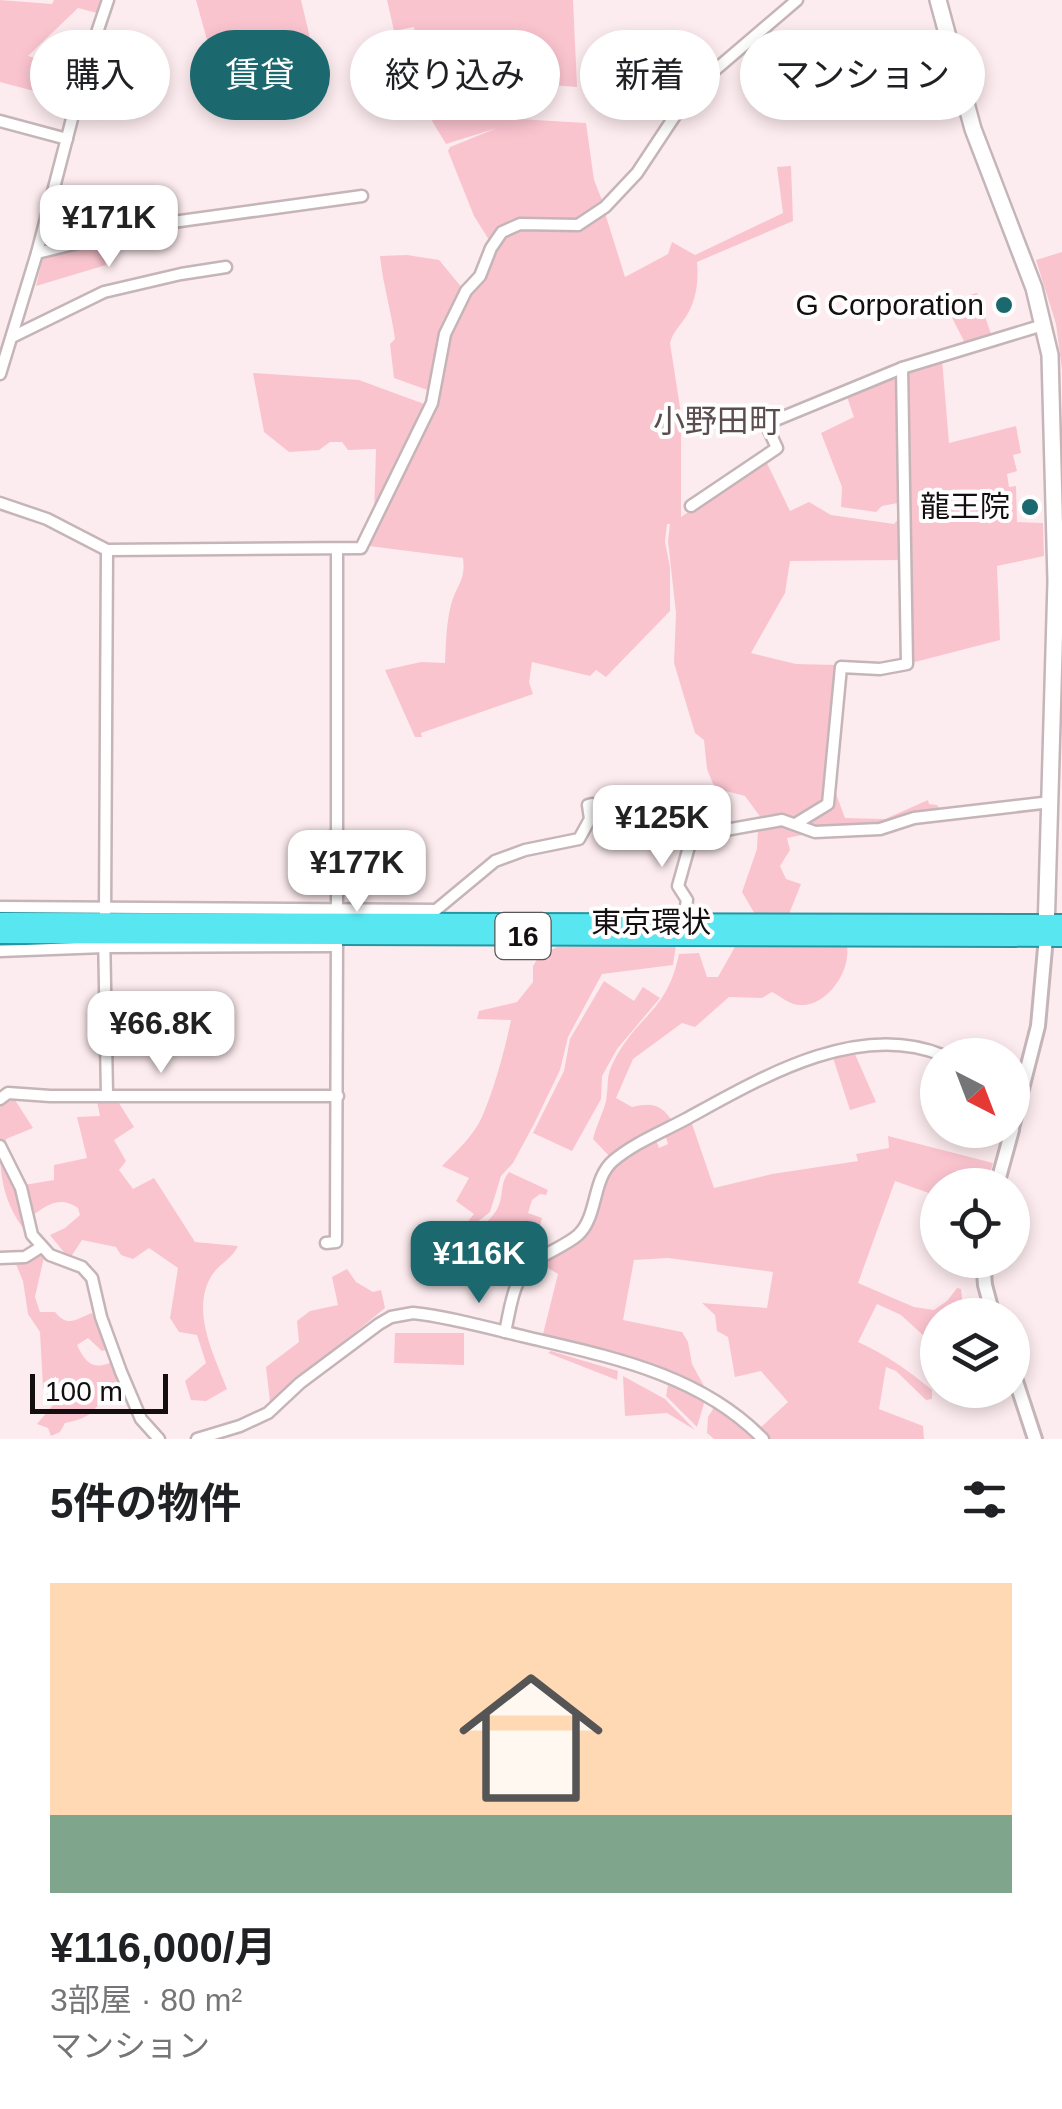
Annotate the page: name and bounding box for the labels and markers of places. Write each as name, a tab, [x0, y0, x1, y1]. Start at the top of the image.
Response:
pin: ¥171K	[39, 185, 179, 270]
place label: G Corporation	[796, 288, 984, 321]
marker: G Corporation	[993, 294, 1015, 316]
place label: 龍王院	[920, 490, 1010, 523]
marker: 龍王院	[1019, 496, 1041, 518]
pin: ¥125K	[592, 785, 732, 870]
pin: ¥177K	[287, 830, 427, 915]
pin: ¥66.8K	[80, 991, 242, 1076]
pin: ¥116K	[409, 1221, 549, 1306]

